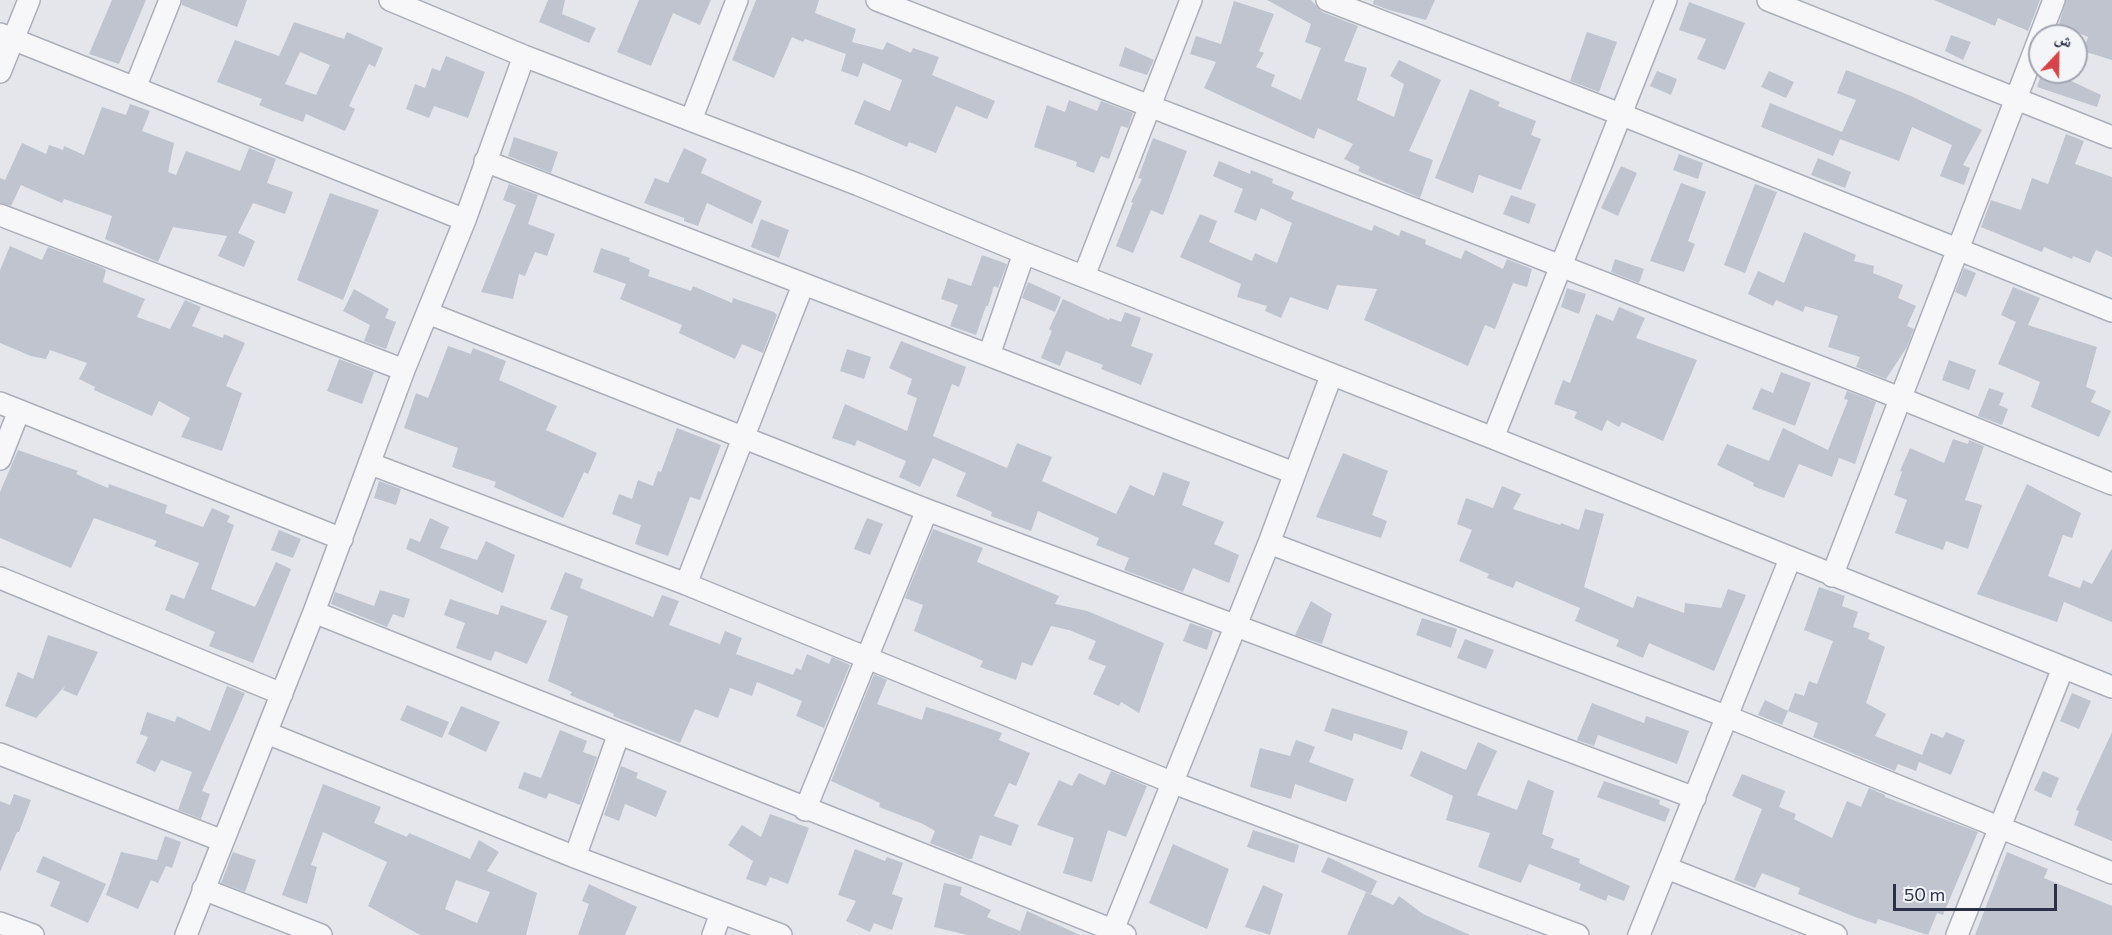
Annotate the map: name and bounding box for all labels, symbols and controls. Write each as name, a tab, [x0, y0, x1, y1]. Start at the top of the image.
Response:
north arrow	[2028, 24, 2088, 84]
text: ش	[2053, 27, 2076, 51]
scale bar	[1896, 872, 2060, 910]
text: 50 m	[1904, 883, 1945, 905]

